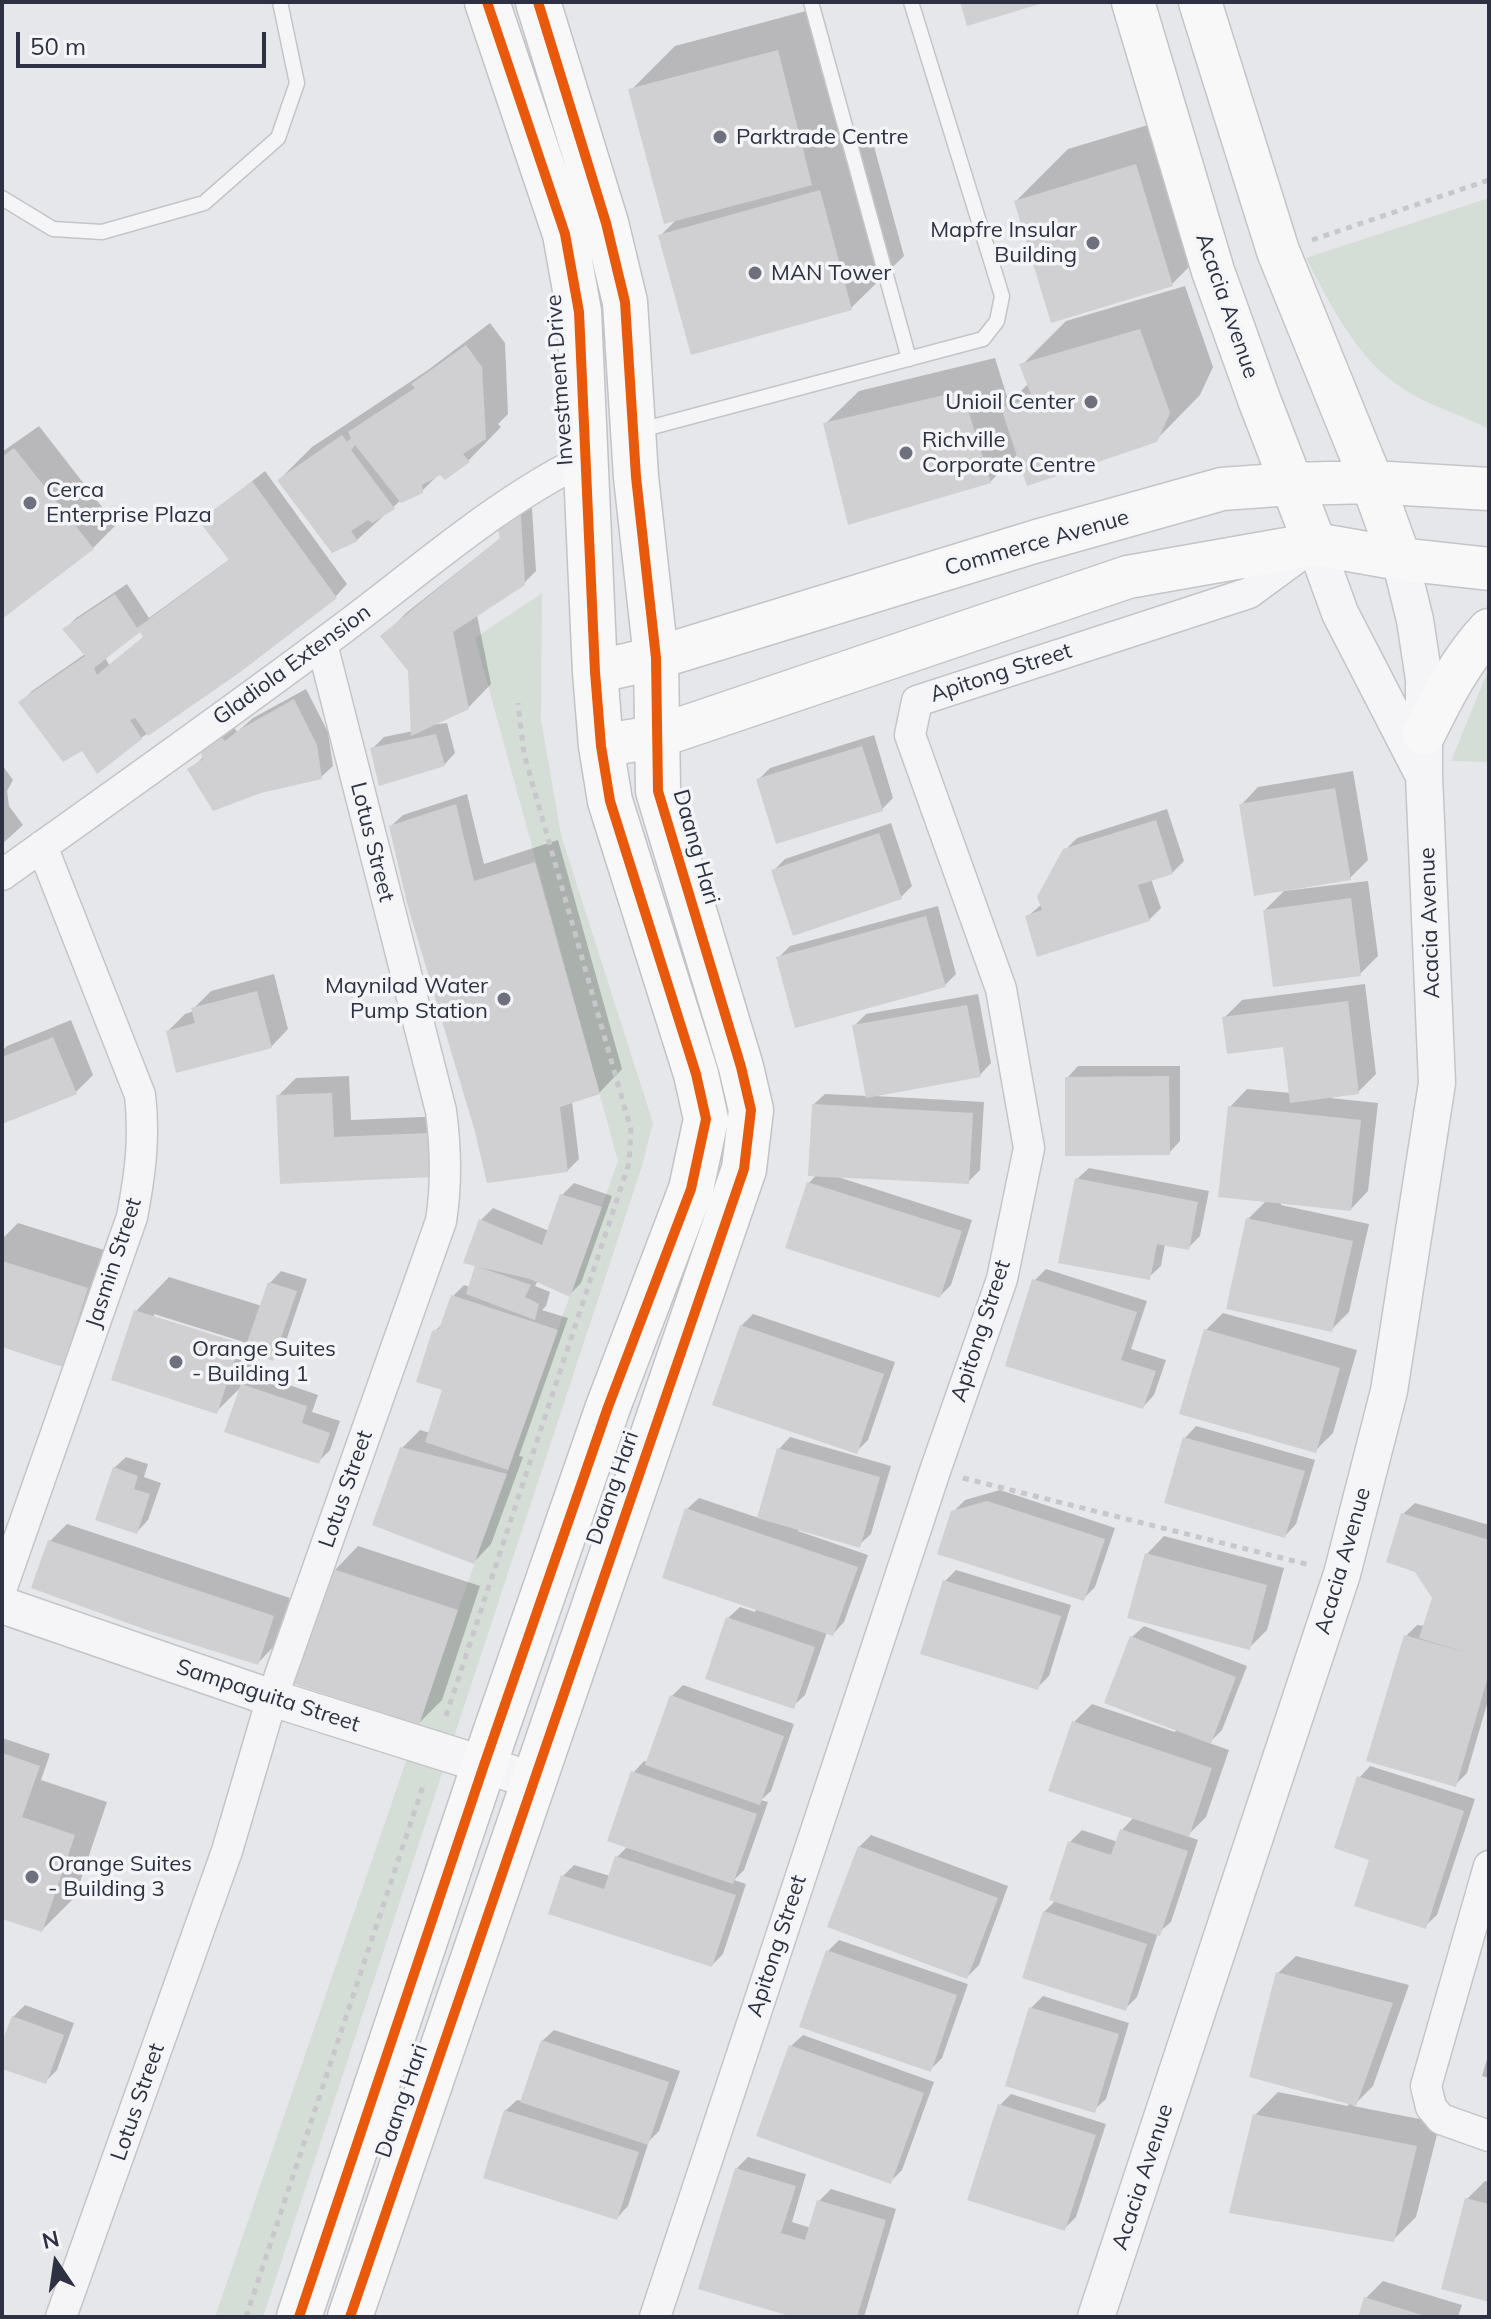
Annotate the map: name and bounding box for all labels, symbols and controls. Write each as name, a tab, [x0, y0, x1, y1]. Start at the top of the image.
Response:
scale bar	[20, 16, 270, 66]
text: 50 m	[30, 31, 86, 61]
place label: Parktrade Centre	[736, 124, 908, 150]
marker: Parktrade Centre	[711, 128, 729, 146]
place label: Mapfre Insular Building	[930, 217, 1077, 268]
street label: Acacia Avenue	[1190, 230, 1264, 382]
marker: Mapfre Insular Building	[1084, 234, 1102, 252]
place label: MAN Tower	[771, 260, 891, 286]
marker: MAN Tower	[746, 264, 764, 282]
street label: Investment Drive	[541, 294, 579, 466]
place label: Unioil Center	[945, 389, 1075, 415]
marker: Unioil Center	[1082, 393, 1100, 411]
place label: Richville Corporate Centre	[922, 427, 1096, 478]
marker: Richville Corporate Centre	[897, 444, 915, 462]
place label: Cerca Enterprise Plaza	[46, 477, 212, 528]
marker: Cerca Enterprise Plaza	[21, 494, 39, 512]
street label: Commerce Avenue	[942, 504, 1132, 582]
street label: Gladiola Extension	[208, 599, 376, 731]
street label: Apitong Street	[927, 638, 1075, 708]
street label: Lotus Street	[344, 780, 400, 904]
street label: Daang Hari	[667, 787, 725, 907]
street label: Acacia Avenue	[1414, 847, 1446, 999]
place label: Maynilad Water Pump Station	[325, 973, 488, 1024]
marker: Maynilad Water Pump Station	[495, 990, 513, 1008]
street label: Jasmin Street	[81, 1195, 147, 1331]
street label: Apitong Street	[946, 1257, 1016, 1405]
place label: Orange Suites - Building 1	[192, 1336, 336, 1388]
marker: Orange Suites - Building 1	[167, 1353, 185, 1371]
street label: Lotus Street	[314, 1427, 378, 1551]
street label: Daang Hari	[581, 1428, 645, 1548]
street label: Acacia Avenue	[1309, 1484, 1377, 1638]
street label: Sampaguita Street	[173, 1654, 363, 1738]
place label: Orange Suites - Building 3	[48, 1851, 192, 1902]
marker: Orange Suites - Building 3	[23, 1868, 41, 1886]
street label: Apitong Street	[742, 1872, 812, 2020]
street label: Lotus Street	[106, 2040, 170, 2164]
street label: Daang Hari	[370, 2041, 434, 2161]
street label: Acacia Avenue	[1107, 2101, 1179, 2253]
north arrow	[16, 2223, 96, 2303]
text: N	[39, 2224, 62, 2255]

